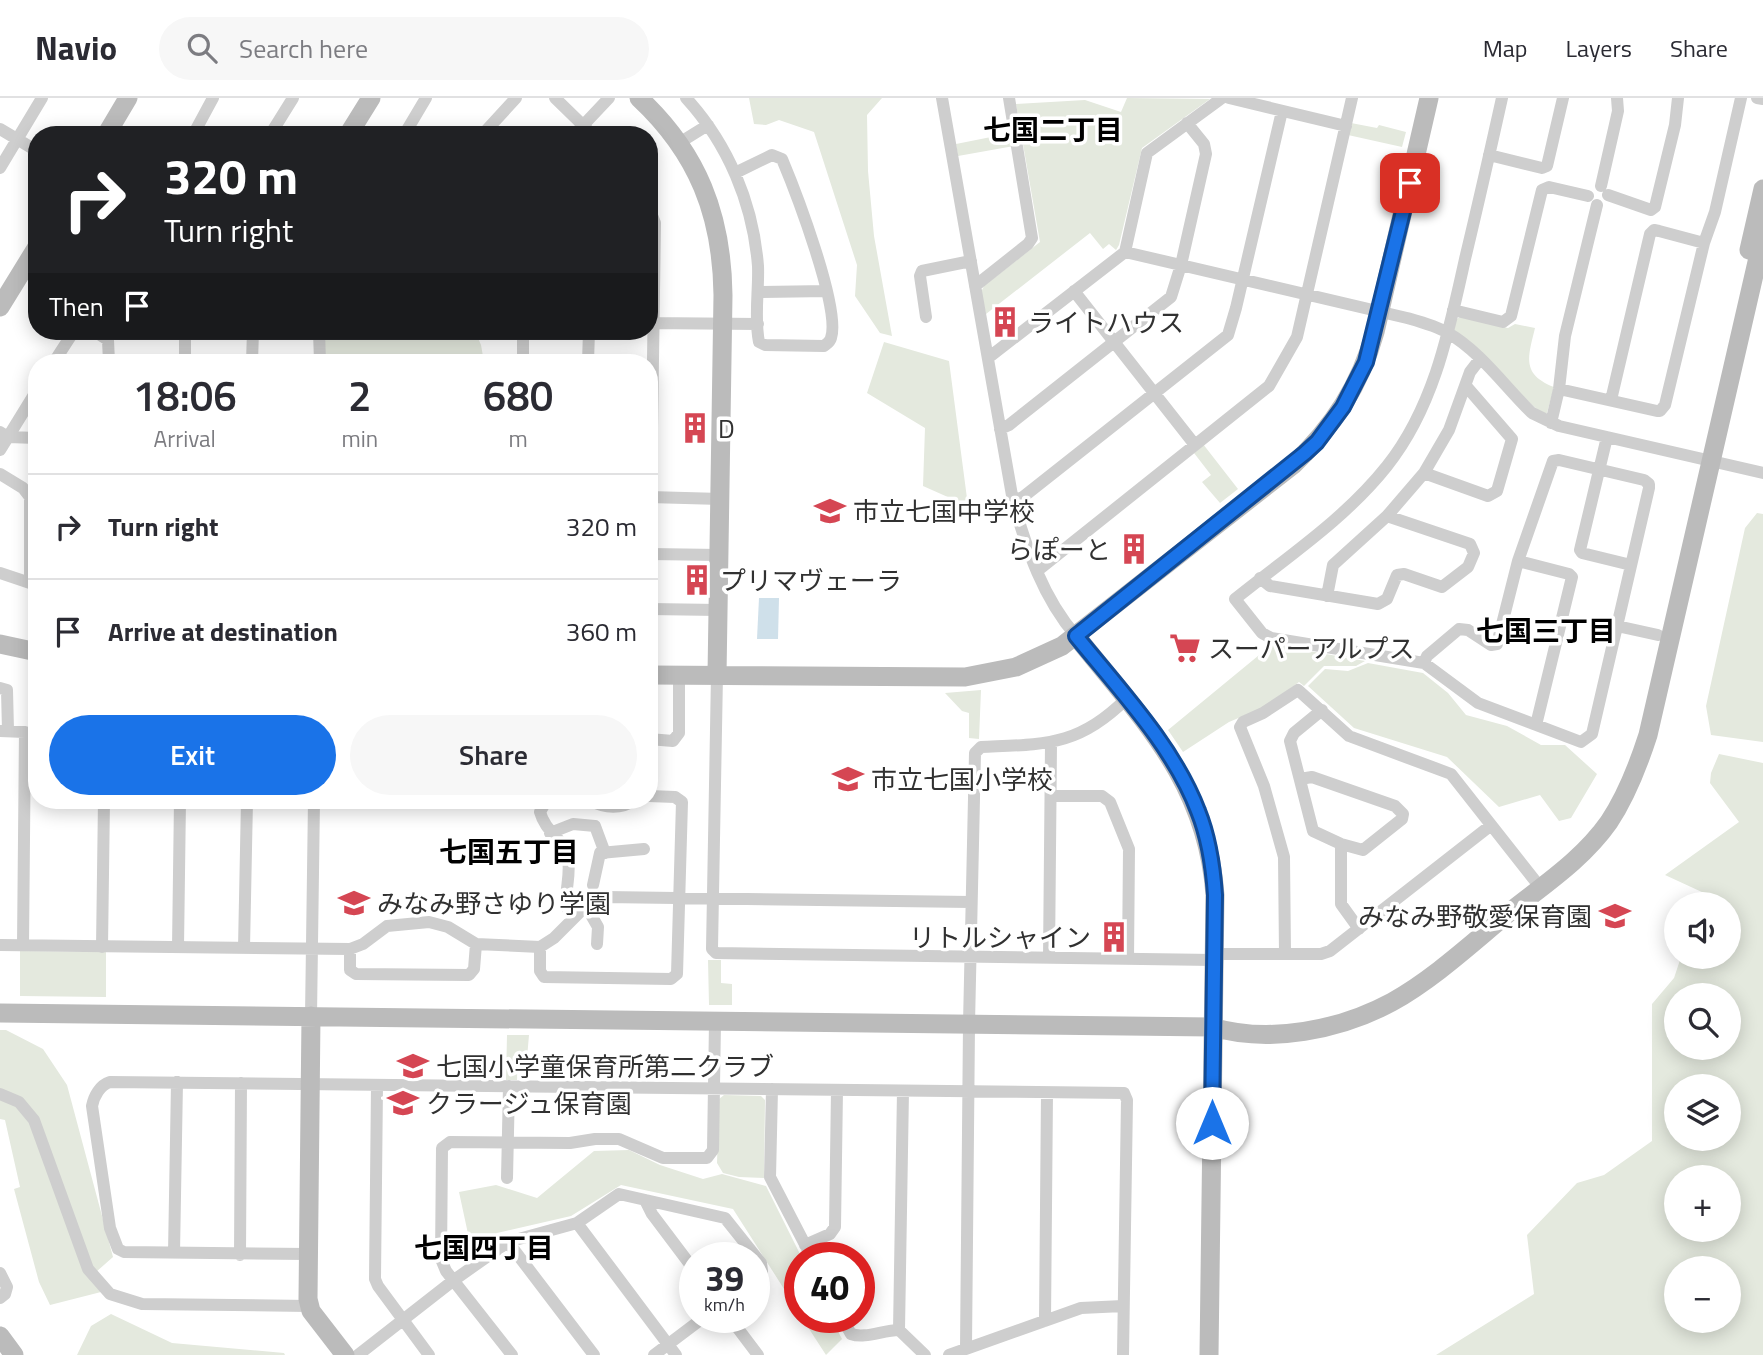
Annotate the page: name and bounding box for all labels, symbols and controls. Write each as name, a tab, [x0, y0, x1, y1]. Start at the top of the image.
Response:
search box	[159, 17, 649, 80]
text: Navio	[35, 23, 117, 73]
icon: search	[183, 29, 221, 67]
text: Search here	[239, 29, 368, 68]
text: Map	[1483, 30, 1528, 66]
text: Layers	[1566, 30, 1632, 66]
text: Share	[1670, 30, 1728, 66]
district label: 七国二丁目	[983, 108, 1123, 151]
text: 320 m	[164, 138, 298, 213]
pin	[1380, 153, 1440, 213]
icon: right	[49, 154, 140, 245]
icon: arrive	[1391, 164, 1429, 202]
text: Turn right	[164, 206, 293, 254]
text: Then	[49, 287, 104, 326]
icon: arrive	[118, 287, 156, 325]
place label: ライトハウス	[1028, 303, 1184, 342]
building icon: ライトハウス	[988, 305, 1022, 339]
text: 18:06	[133, 363, 237, 427]
text: 2	[348, 363, 372, 427]
text: 680	[483, 363, 553, 427]
place label: D	[718, 409, 735, 448]
building icon: D	[678, 411, 712, 445]
text: Arrival	[154, 421, 216, 456]
text: min	[341, 421, 378, 456]
text: m	[508, 421, 528, 456]
place label: 市立七国中学校	[853, 492, 1035, 531]
school or university icon: 市立七国中学校	[813, 494, 847, 528]
text: Turn right	[108, 507, 219, 546]
text: 320 m	[566, 507, 637, 546]
icon: right	[49, 508, 87, 546]
place label: らぽーと	[1007, 530, 1111, 569]
building icon: らぽーと	[1117, 532, 1151, 566]
place label: プリマヴェーラ	[720, 561, 902, 600]
building icon: プリマヴェーラ	[680, 563, 714, 597]
district label: 七国三丁目	[1476, 609, 1616, 652]
text: Arrive at destination	[108, 612, 338, 651]
text: 360 m	[566, 612, 637, 651]
icon: arrive	[49, 613, 87, 651]
place label: スーパーアルプス	[1208, 629, 1414, 668]
supermarket icon: スーパーアルプス	[1168, 631, 1202, 665]
button: Exit	[49, 715, 336, 795]
button: Share	[350, 715, 637, 795]
place label: 市立七国小学校	[871, 760, 1053, 799]
school or university icon: 市立七国小学校	[831, 762, 865, 796]
district label: 七国五丁目	[439, 830, 579, 873]
place label: みなみ野さゆり学園	[377, 884, 611, 923]
school or university icon: みなみ野さゆり学園	[337, 886, 371, 920]
map controls	[1664, 892, 1741, 1333]
button: sound	[1664, 892, 1741, 969]
place label: みなみ野敬愛保育園	[1358, 897, 1592, 936]
school or university icon: みなみ野敬愛保育園	[1598, 899, 1632, 933]
place label: リトルシャイン	[909, 918, 1091, 957]
building icon: リトルシャイン	[1097, 920, 1131, 954]
button: search	[1664, 983, 1741, 1060]
place label: 七国小学童保育所第二クラブ	[436, 1047, 774, 1086]
school or university icon: 七国小学童保育所第二クラブ	[396, 1049, 430, 1083]
button: layers	[1664, 1074, 1741, 1151]
place label: クラージュ保育園	[426, 1084, 632, 1123]
school or university icon: クラージュ保育園	[386, 1086, 420, 1120]
position arrow	[1175, 1086, 1249, 1160]
button: +	[1664, 1165, 1741, 1242]
district label: 七国四丁目	[414, 1226, 554, 1269]
speed limit sign: 40	[784, 1242, 875, 1333]
text: 39	[705, 1251, 744, 1305]
button: −	[1664, 1256, 1741, 1333]
text: km/h	[704, 1291, 745, 1318]

